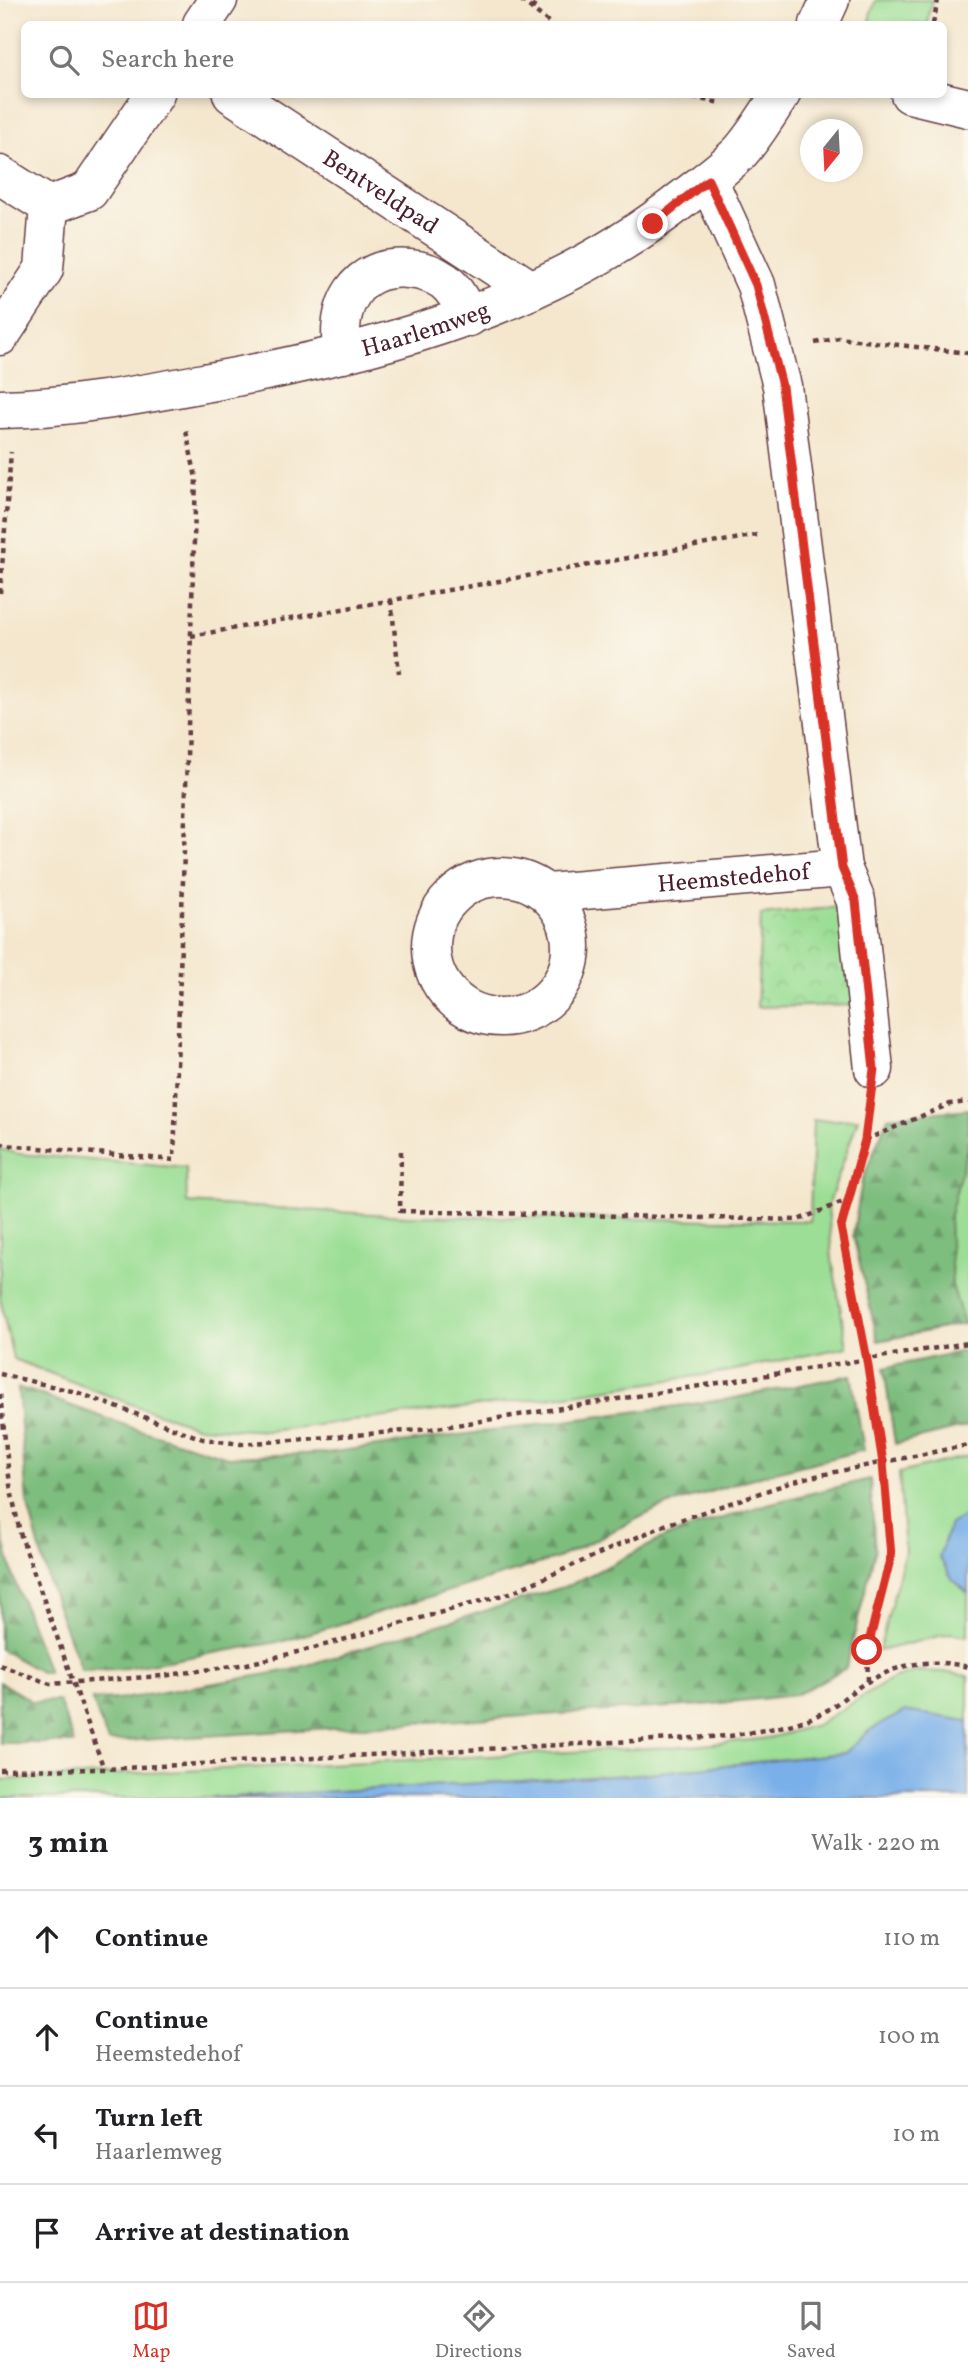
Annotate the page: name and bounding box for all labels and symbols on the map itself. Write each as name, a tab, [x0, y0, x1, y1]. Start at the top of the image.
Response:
north arrow	[800, 119, 863, 182]
street label: Bentveldpad	[315, 143, 445, 244]
route end	[637, 208, 668, 239]
street label: Haarlemweg	[358, 294, 495, 367]
street label: Heemstedehof	[656, 856, 814, 903]
route start	[851, 1634, 882, 1665]

